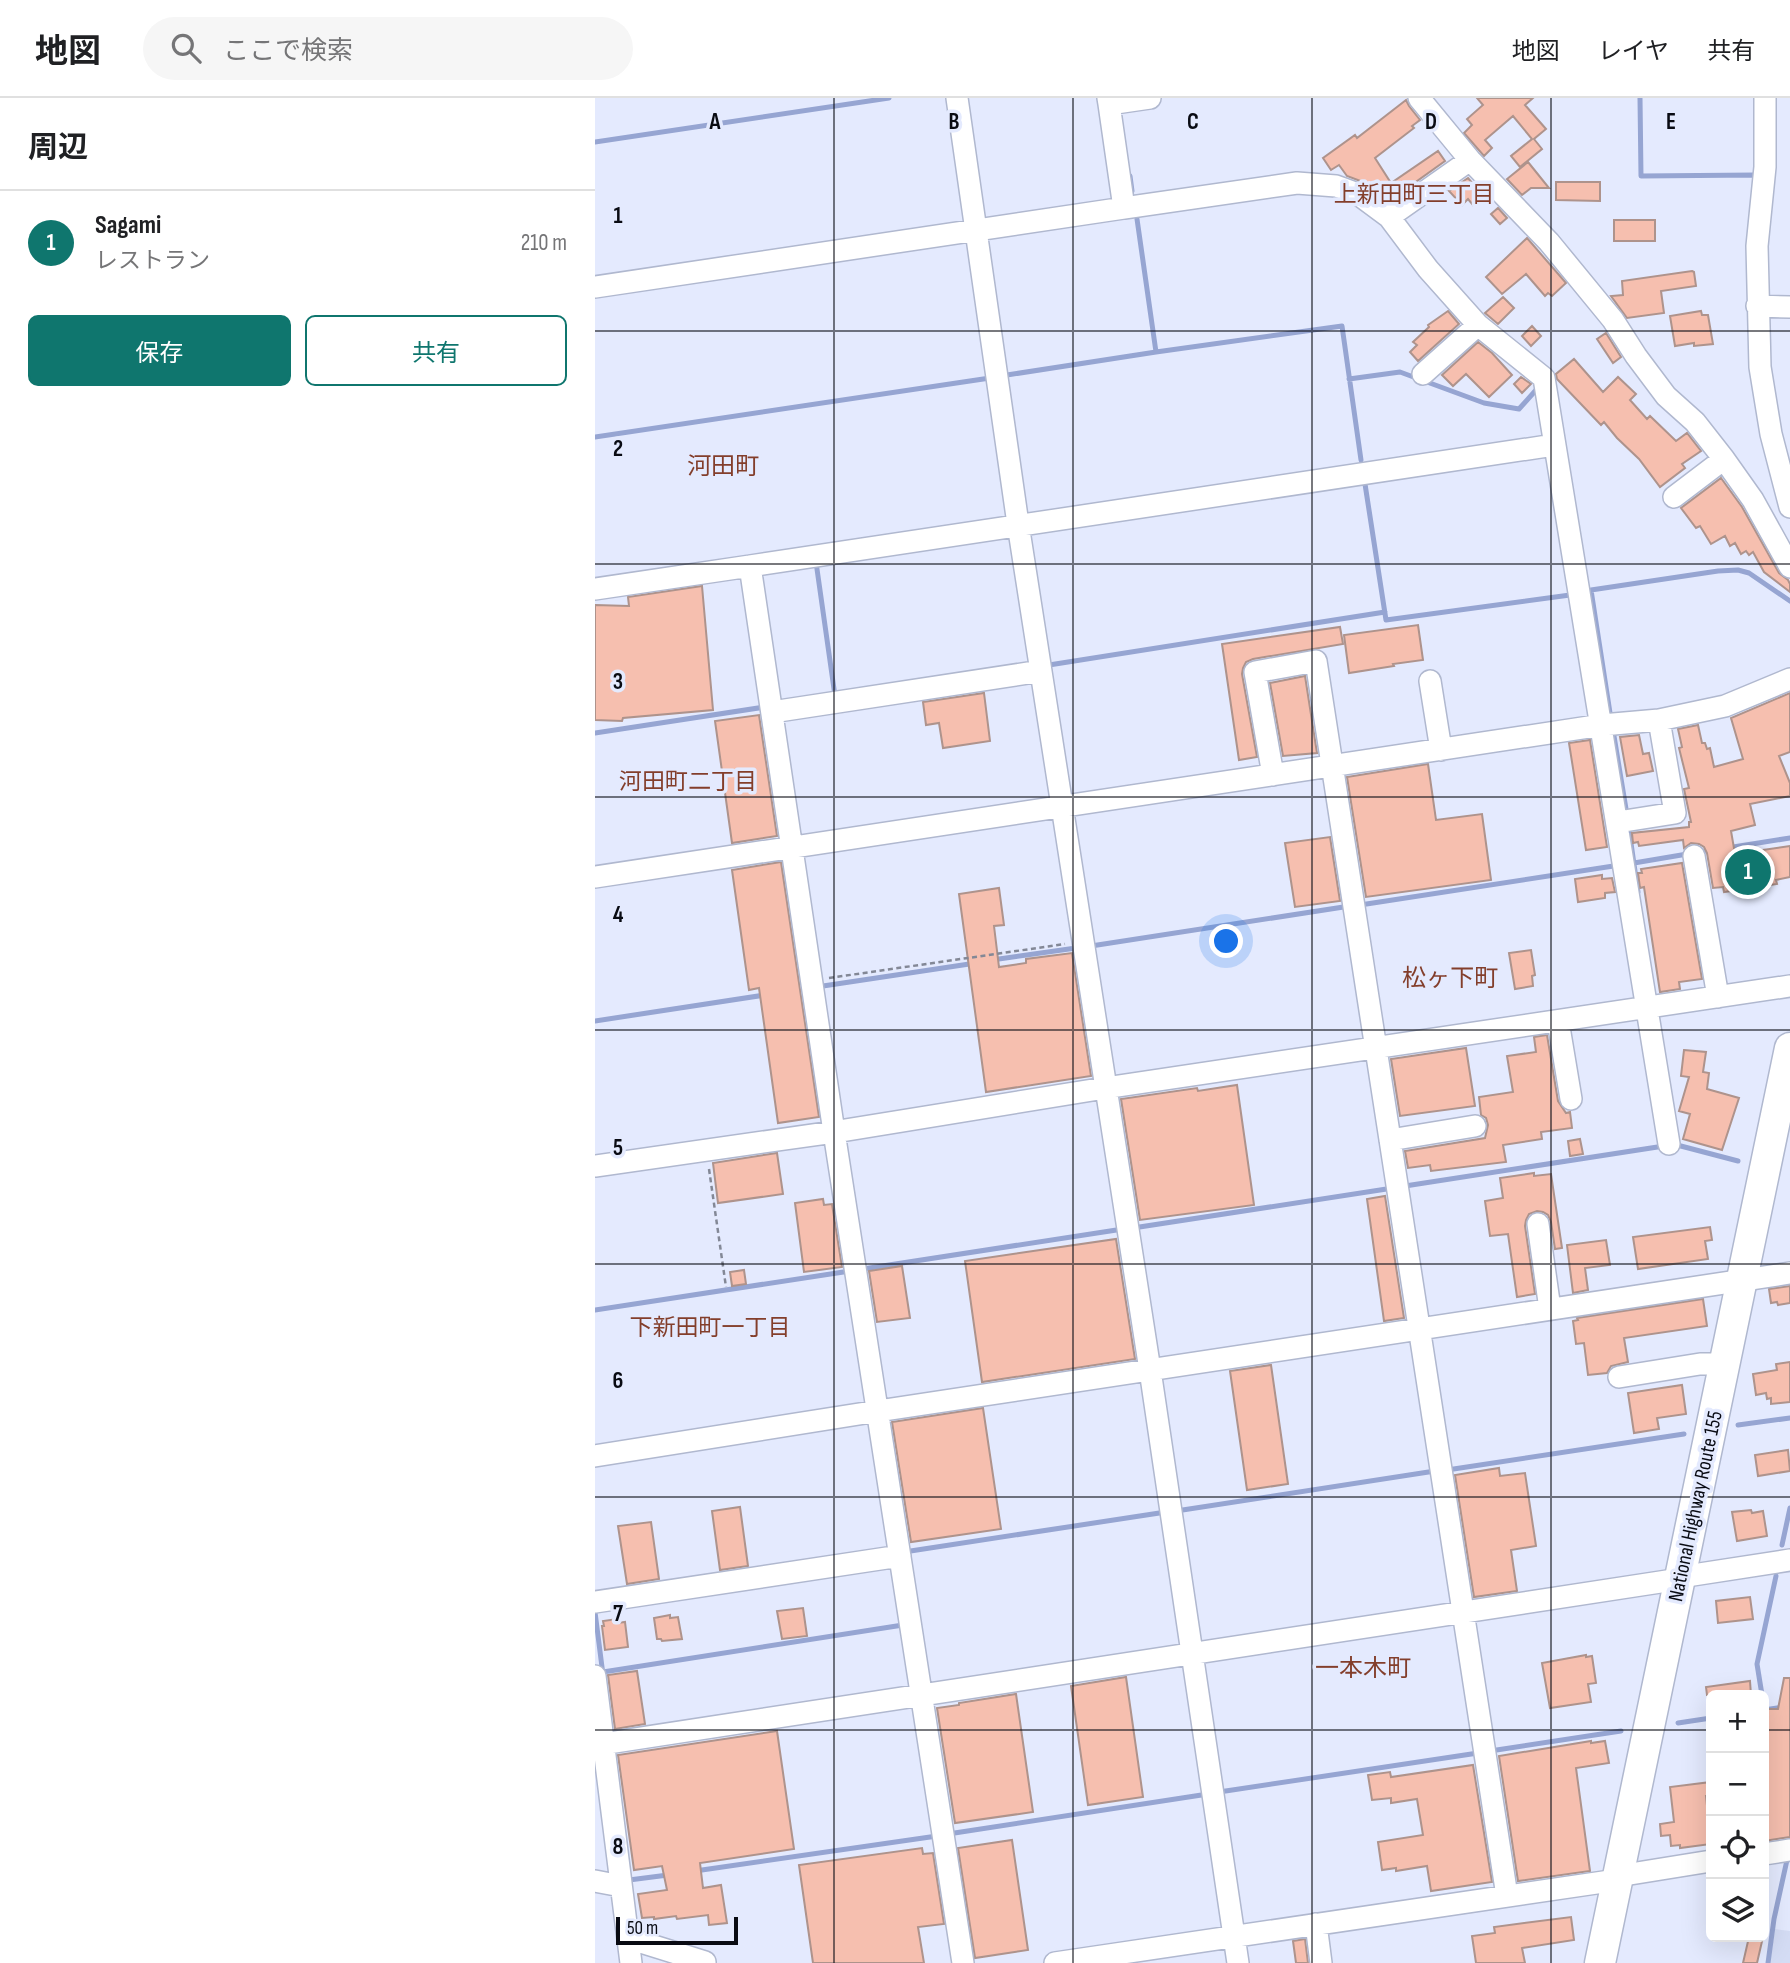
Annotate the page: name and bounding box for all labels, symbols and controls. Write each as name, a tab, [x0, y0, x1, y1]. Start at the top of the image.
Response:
search box	[143, 17, 633, 80]
icon: search	[167, 29, 205, 67]
text: 地図	[35, 32, 101, 72]
text: ここで検索	[223, 36, 353, 67]
text: 地図	[1512, 37, 1560, 66]
text: レイヤ	[1598, 37, 1669, 66]
text: 共有	[1707, 37, 1755, 66]
text: A	[709, 108, 722, 136]
text: B	[949, 108, 960, 136]
text: C	[1187, 108, 1199, 136]
text: D	[1425, 108, 1437, 136]
text: E	[1666, 108, 1676, 136]
text: 周辺	[28, 130, 88, 166]
district label: 上新田町三丁目	[1334, 181, 1495, 209]
text: 1	[613, 202, 623, 230]
text: Sagami	[95, 210, 161, 241]
text: 1	[46, 229, 56, 257]
text: 210 m	[521, 229, 567, 257]
text: レストラン	[95, 247, 210, 275]
button: 保存	[28, 315, 291, 386]
button: 共有	[305, 315, 567, 386]
text: 2	[613, 435, 623, 463]
district label: 河田町	[687, 452, 759, 481]
text: 3	[613, 668, 623, 696]
district label: 河田町二丁目	[619, 768, 757, 796]
pin: 1	[1725, 846, 1771, 898]
text: 4	[613, 901, 624, 929]
your location	[1209, 924, 1243, 958]
district label: 松ヶ下町	[1402, 964, 1498, 993]
text: 5	[613, 1134, 623, 1162]
district label: 下新田町一丁目	[630, 1314, 791, 1342]
text: 6	[613, 1367, 623, 1395]
street label: National Highway Route 155	[1663, 1409, 1728, 1604]
text: 7	[613, 1600, 623, 1628]
district label: 一本木町	[1315, 1654, 1411, 1683]
map controls	[1706, 1690, 1769, 1942]
button: +	[1706, 1690, 1769, 1753]
button: −	[1706, 1753, 1769, 1816]
button: locate	[1706, 1816, 1769, 1879]
text: 8	[613, 1833, 624, 1861]
button: layers	[1706, 1879, 1769, 1942]
scale bar	[616, 1914, 739, 1946]
text: 50 m	[627, 1917, 658, 1940]

